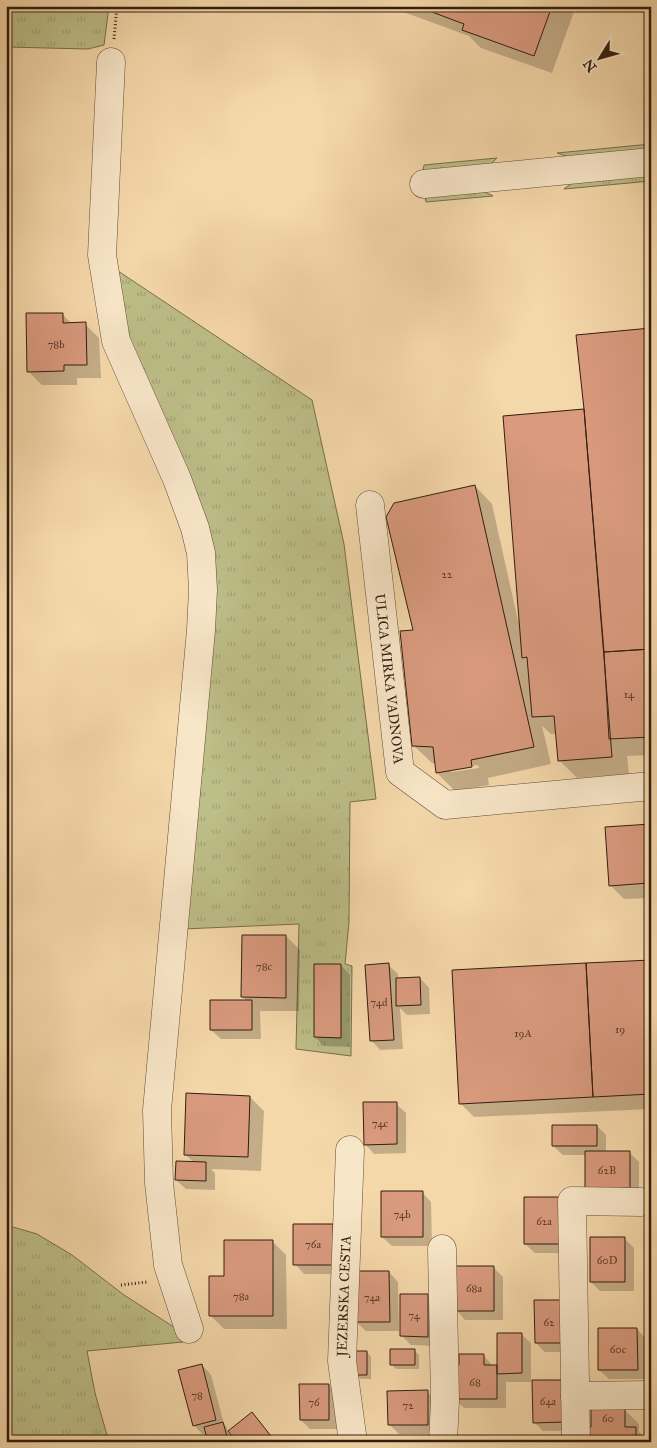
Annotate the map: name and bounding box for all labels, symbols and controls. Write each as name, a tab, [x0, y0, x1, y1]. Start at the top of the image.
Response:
north arrow	[574, 32, 624, 82]
text: N	[580, 56, 600, 75]
house number: 78b	[47, 338, 65, 351]
house number: 22	[442, 568, 453, 581]
street label: ULICA MIRKA VADNOVA	[372, 593, 408, 766]
house number: 14	[624, 688, 635, 701]
house number: 78c	[256, 960, 273, 973]
house number: 74d	[370, 996, 388, 1009]
house number: 19	[615, 1023, 625, 1036]
house number: 19A	[514, 1027, 532, 1040]
house number: 74c	[372, 1117, 389, 1130]
house number: 62B	[598, 1164, 616, 1177]
house number: 74b	[393, 1208, 411, 1221]
house number: 62a	[536, 1215, 552, 1228]
street label: JEZERSKA CESTA	[333, 1235, 356, 1359]
house number: 76a	[305, 1238, 321, 1251]
house number: 60D	[597, 1254, 618, 1267]
house number: 68a	[466, 1282, 482, 1295]
house number: 78a	[233, 1290, 250, 1303]
house number: 74a	[364, 1291, 381, 1304]
house number: 74	[408, 1309, 421, 1322]
house number: 62	[543, 1316, 555, 1329]
house number: 60c	[610, 1343, 627, 1356]
house number: 68	[469, 1376, 481, 1389]
house number: 78	[191, 1389, 203, 1402]
house number: 64a	[540, 1395, 557, 1408]
house number: 76	[308, 1396, 320, 1409]
house number: 72	[402, 1399, 414, 1412]
house number: 60	[602, 1412, 614, 1425]

